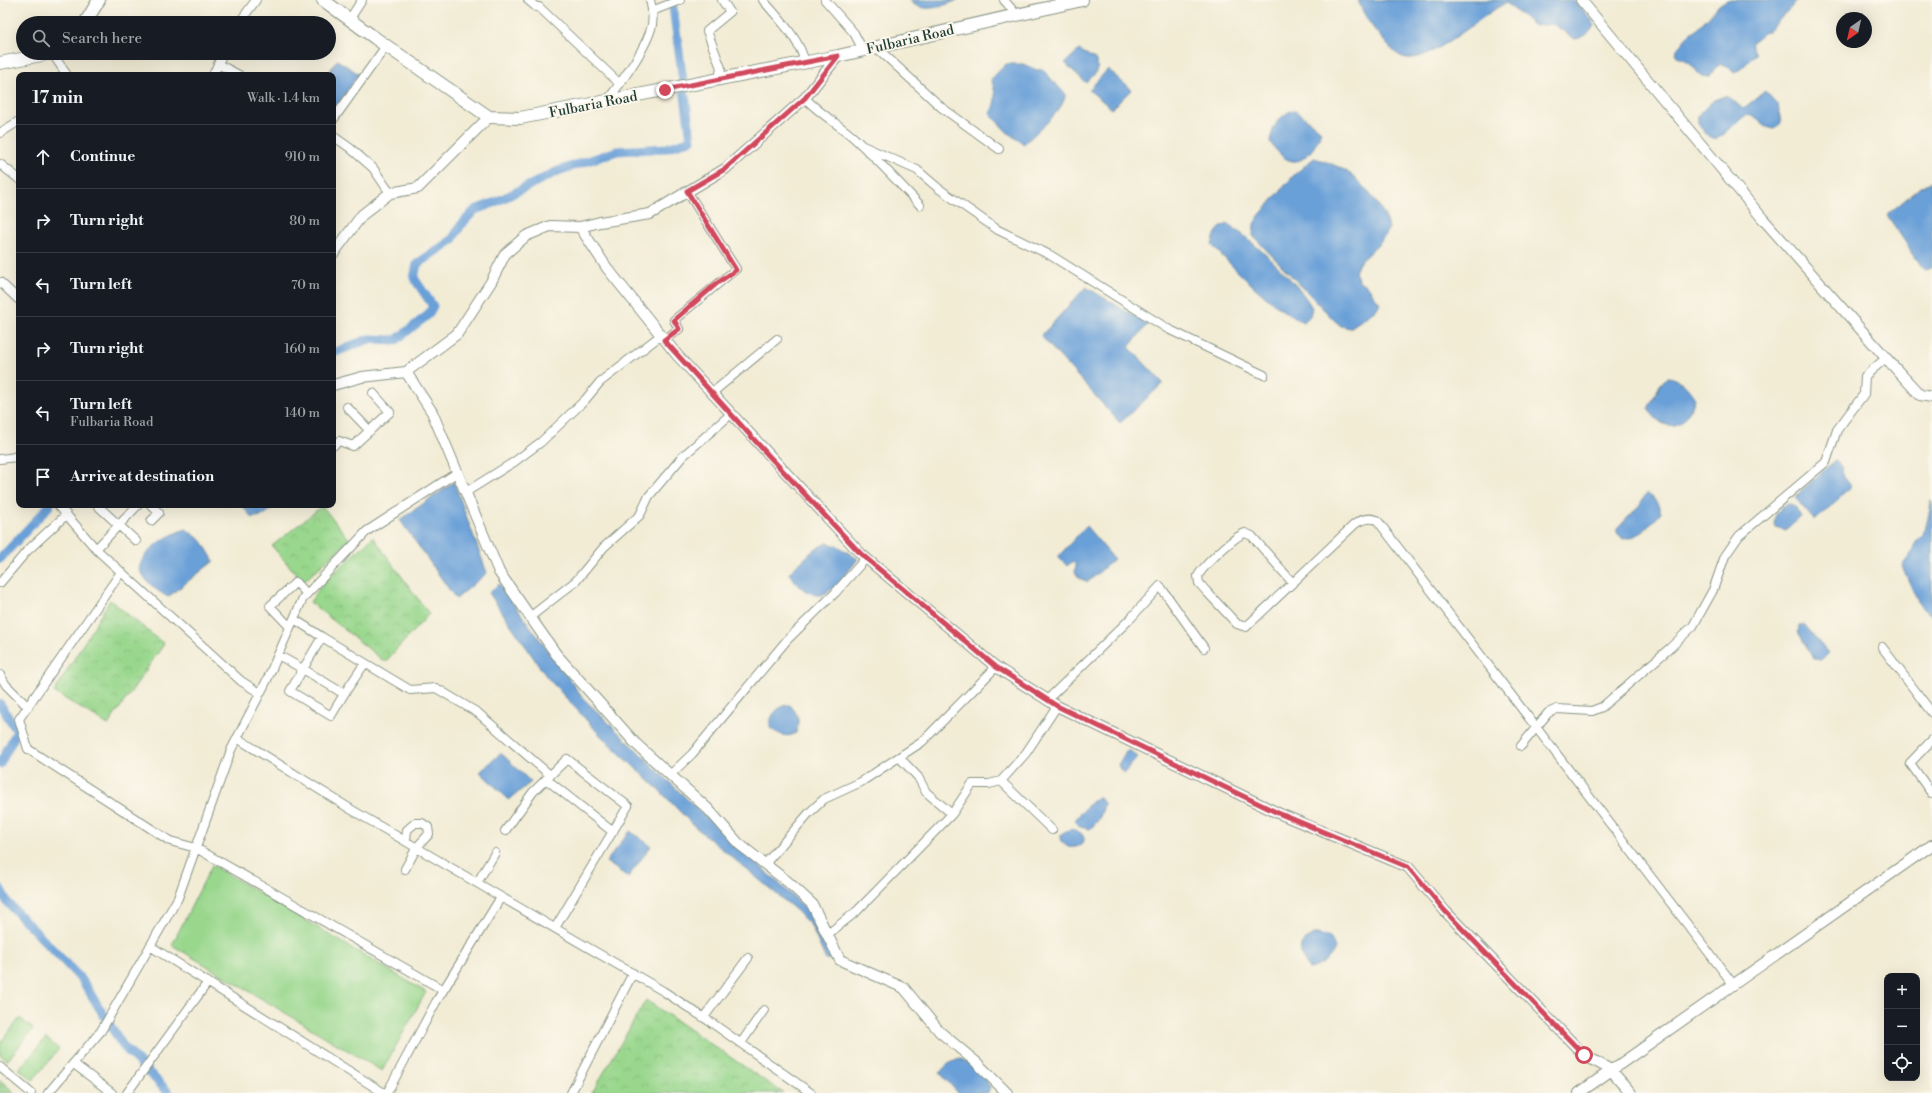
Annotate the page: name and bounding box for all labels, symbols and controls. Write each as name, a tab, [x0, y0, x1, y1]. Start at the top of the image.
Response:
north arrow	[1836, 12, 1872, 48]
search box	[16, 16, 336, 60]
street label: Fulbaria Road	[865, 21, 956, 59]
icon: search	[30, 27, 52, 49]
text: Search here	[62, 29, 142, 48]
route end	[656, 81, 674, 99]
text: 17 min	[32, 87, 83, 109]
street label: Fulbaria Road	[547, 88, 639, 122]
text: Walk · 1.4 km	[247, 90, 320, 106]
icon: ahead	[32, 146, 54, 168]
text: Continue	[70, 147, 135, 166]
text: 910 m	[285, 149, 320, 165]
icon: right	[32, 210, 54, 232]
text: Turn right	[70, 211, 144, 230]
text: 80 m	[289, 213, 320, 229]
icon: left	[32, 274, 54, 296]
text: Turn left	[70, 275, 132, 294]
text: 70 m	[291, 277, 320, 293]
icon: right	[32, 338, 54, 360]
text: Turn right	[70, 339, 144, 358]
text: 160 m	[284, 341, 320, 357]
text: Turn left	[70, 395, 132, 414]
icon: left	[32, 402, 54, 424]
text: 140 m	[284, 405, 320, 421]
text: Fulbaria Road	[70, 414, 153, 430]
icon: arrive	[32, 466, 54, 488]
text: Arrive at destination	[70, 467, 214, 486]
map controls	[1884, 973, 1920, 1081]
button: +	[1884, 973, 1920, 1009]
button: −	[1884, 1009, 1920, 1045]
button: locate	[1884, 1045, 1920, 1081]
route start	[1575, 1046, 1593, 1064]

